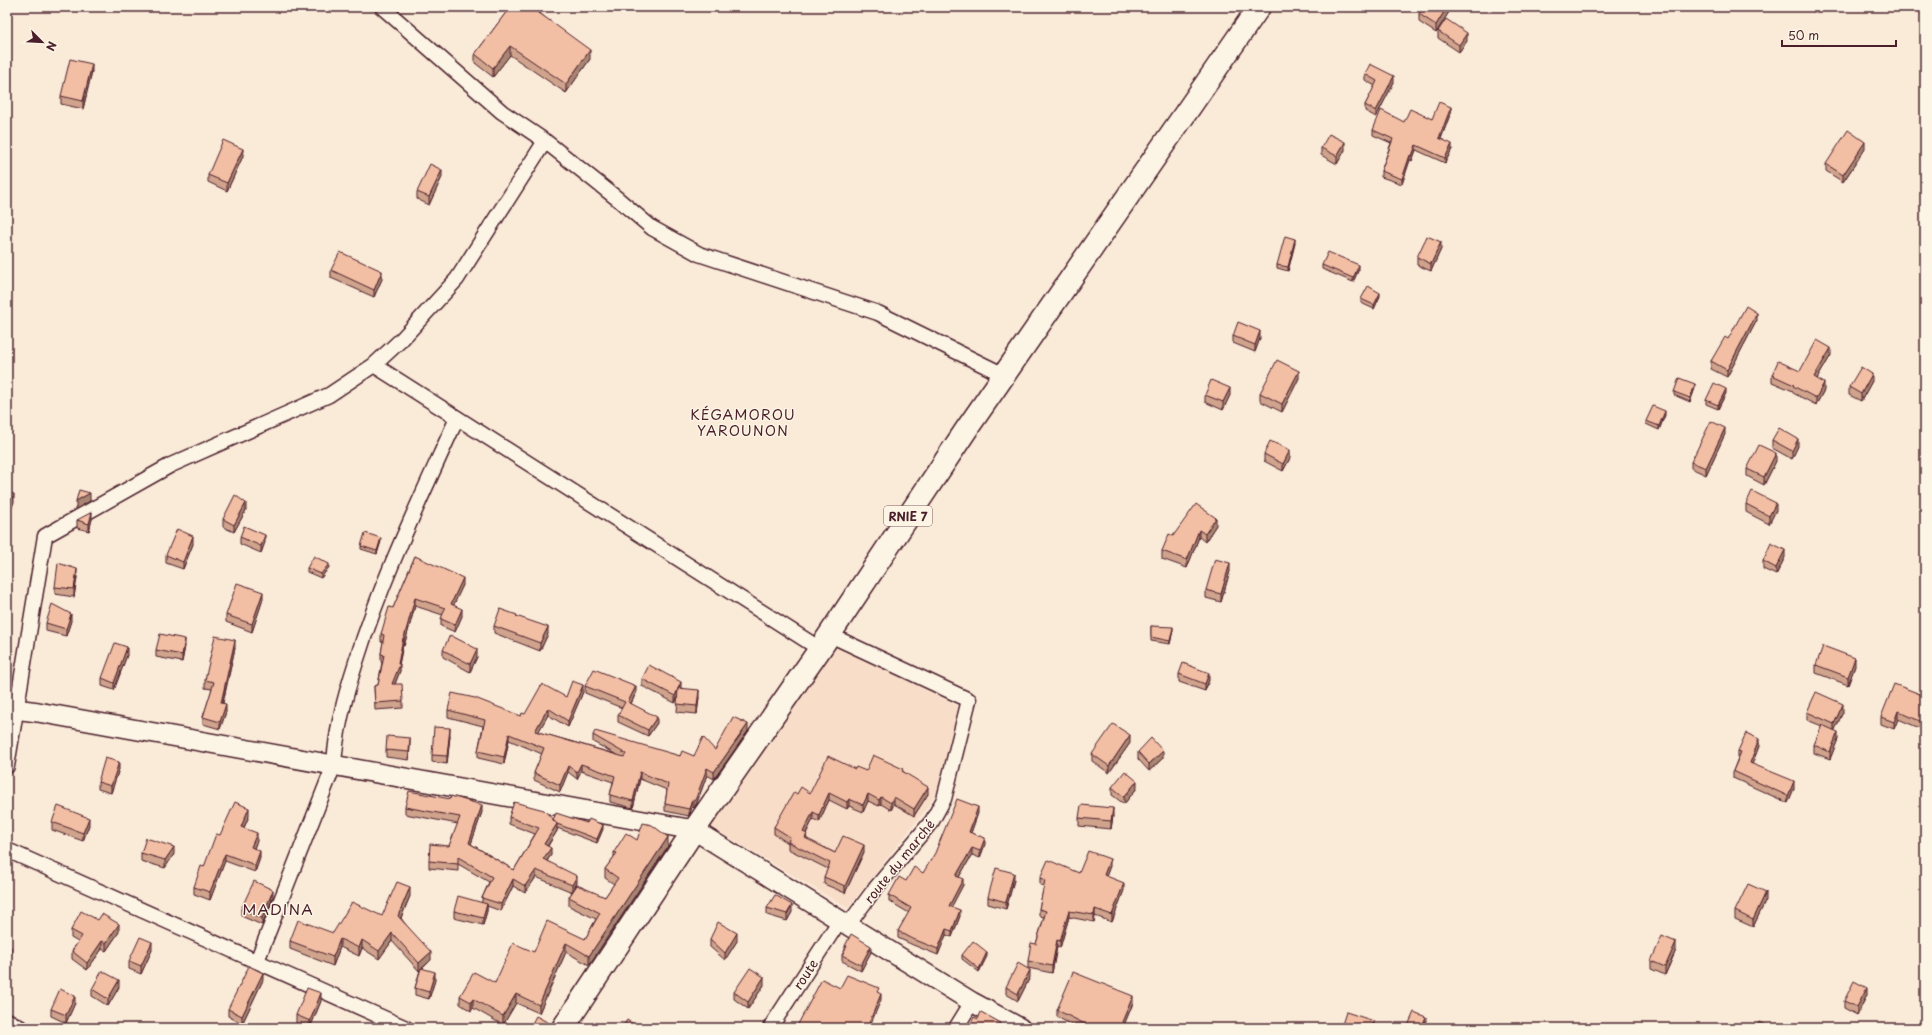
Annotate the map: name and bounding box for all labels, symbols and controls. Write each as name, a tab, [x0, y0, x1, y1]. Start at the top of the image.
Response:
north arrow	[22, 22, 62, 62]
scale bar	[1782, 22, 1896, 48]
text: 50 m	[1788, 26, 1819, 44]
text: N	[42, 39, 61, 54]
district label: KÉGAMOROU YAROUNON	[690, 404, 796, 441]
road number: RNIE 7	[884, 506, 932, 526]
street label: route du marché	[859, 815, 939, 907]
district label: MADINA	[242, 897, 314, 920]
street label: route	[788, 955, 822, 993]

